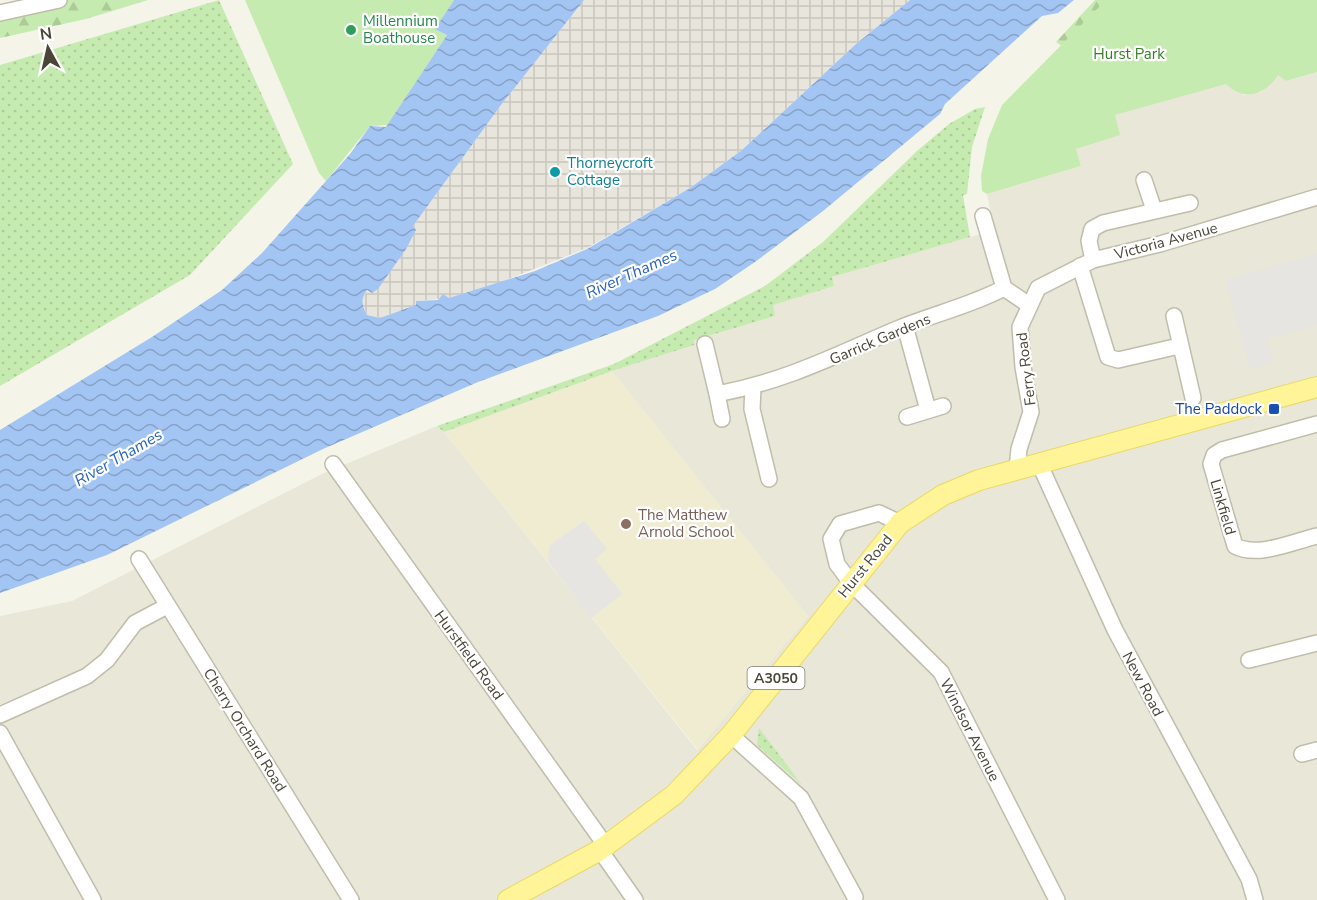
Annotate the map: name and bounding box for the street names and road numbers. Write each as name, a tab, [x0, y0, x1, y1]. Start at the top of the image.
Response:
street label: Victoria Avenue	[1111, 218, 1220, 265]
street label: Garrick Gardens	[826, 309, 934, 369]
street label: Ferry Road	[1012, 331, 1040, 407]
street label: Linkfield	[1206, 477, 1240, 537]
street label: Hurst Road	[833, 530, 897, 602]
street label: Hurstfield Road	[430, 606, 508, 704]
street label: New Road	[1118, 648, 1168, 720]
street label: Cherry Orchard Road	[199, 664, 291, 796]
road number: A3050	[748, 667, 804, 689]
street label: Windsor Avenue	[935, 675, 1005, 785]

